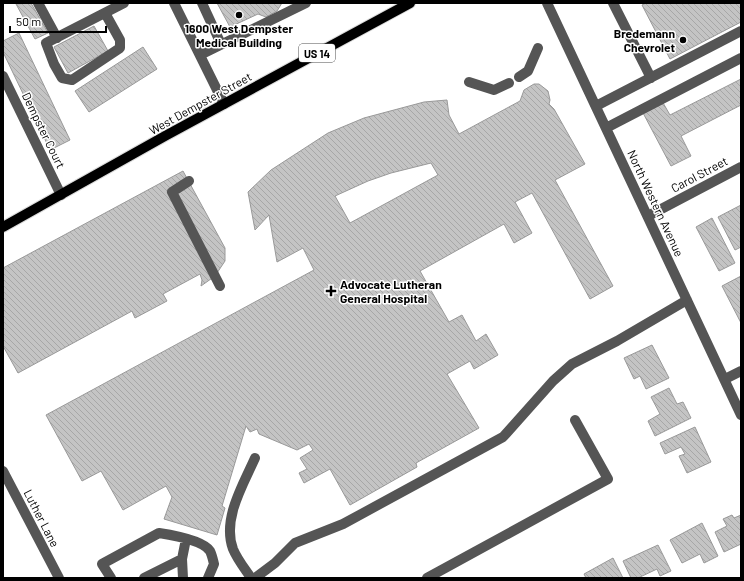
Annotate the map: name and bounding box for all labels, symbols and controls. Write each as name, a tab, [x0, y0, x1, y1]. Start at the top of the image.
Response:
scale bar	[10, 8, 106, 34]
marker: 1600 West Dempster Medical Building	[234, 10, 244, 20]
text: 50 m	[16, 14, 41, 28]
place label: 1600 West Dempster Medical Building	[185, 21, 294, 49]
place label: Bredemann Chevrolet	[614, 26, 675, 54]
marker: Bredemann Chevrolet	[678, 35, 688, 45]
road number: US 14	[299, 44, 335, 62]
street label: West Dempster Street	[146, 69, 254, 137]
street label: Dempster Court	[20, 90, 68, 170]
street label: North Western Avenue	[625, 147, 687, 259]
street label: Carol Street	[668, 153, 730, 195]
place label: Advocate Lutheran General Hospital	[340, 277, 442, 305]
marker: Advocate Lutheran General Hospital	[325, 285, 337, 297]
street label: Luther Lane	[21, 487, 63, 549]

